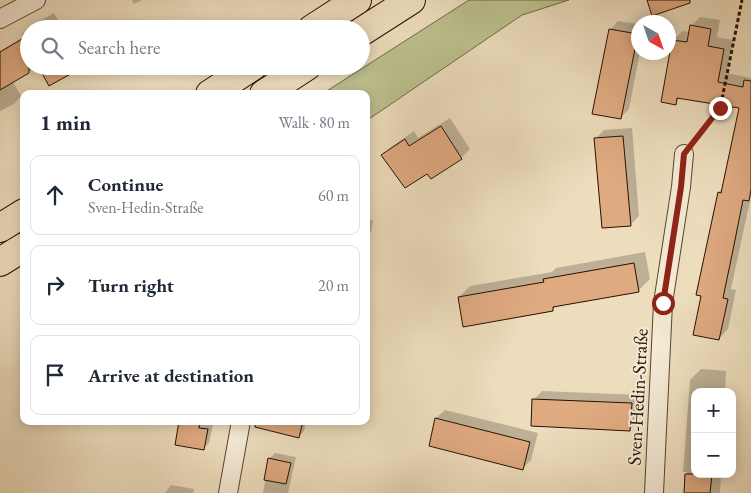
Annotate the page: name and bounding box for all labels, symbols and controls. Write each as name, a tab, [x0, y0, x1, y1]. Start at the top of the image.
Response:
north arrow	[631, 15, 676, 60]
search box	[20, 20, 370, 75]
icon: search	[38, 34, 66, 62]
text: Search here	[78, 35, 160, 60]
route end	[709, 97, 732, 120]
text: 1 min	[40, 109, 91, 136]
text: Walk · 80 m	[279, 112, 350, 133]
text: Continue	[88, 172, 163, 197]
icon: ahead	[41, 181, 69, 209]
text: 60 m	[318, 185, 349, 206]
text: Sven-Hedin-Straße	[88, 197, 204, 218]
icon: right	[41, 271, 69, 299]
text: Turn right	[88, 273, 174, 298]
text: 20 m	[318, 275, 349, 296]
route start	[652, 292, 675, 315]
street label: Sven-Hedin-Straße	[621, 328, 654, 466]
icon: arrive	[41, 361, 69, 389]
text: Arrive at destination	[88, 363, 254, 388]
map controls	[691, 388, 736, 478]
button: +	[691, 388, 736, 433]
button: −	[691, 433, 736, 478]

